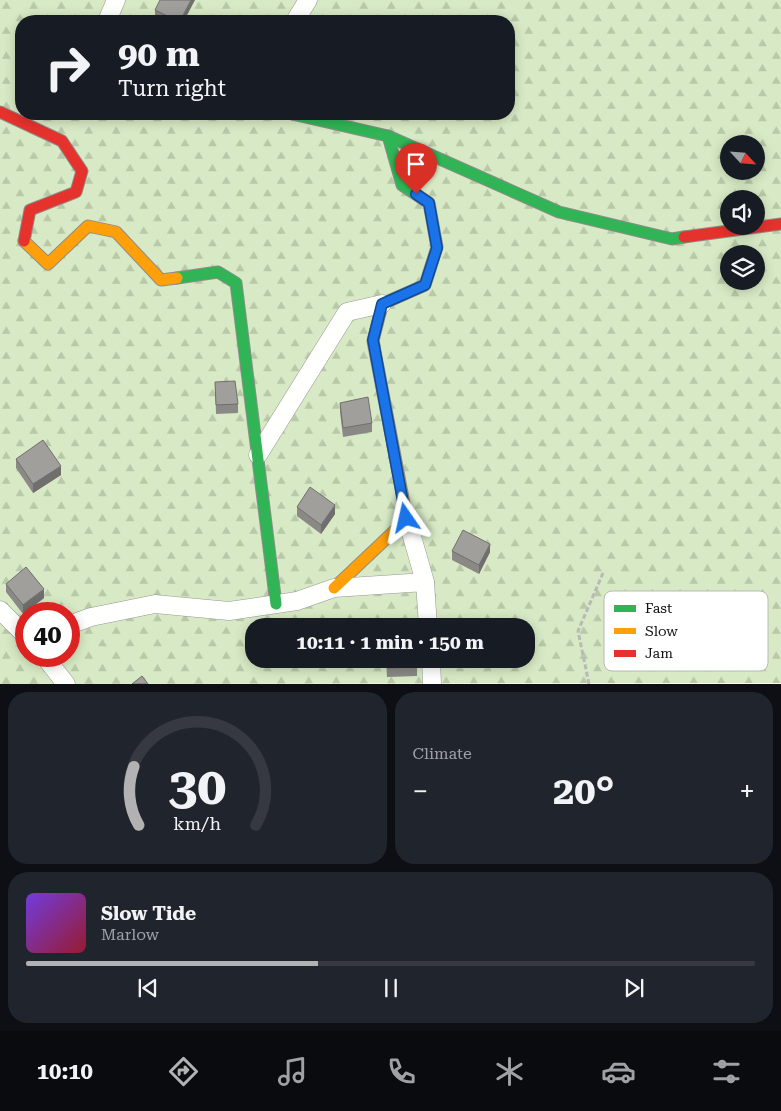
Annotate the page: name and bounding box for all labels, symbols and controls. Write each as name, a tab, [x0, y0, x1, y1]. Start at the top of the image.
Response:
text: 90 m	[118, 34, 200, 75]
icon: right	[35, 35, 100, 100]
text: Turn right	[118, 76, 226, 101]
north arrow	[720, 135, 765, 180]
map controls	[720, 135, 765, 290]
pin	[395, 143, 437, 194]
icon: arrive	[402, 150, 430, 178]
button: sound	[720, 190, 765, 235]
button: layers	[720, 245, 765, 290]
position arrow	[379, 491, 431, 543]
legend	[604, 591, 768, 671]
text: Fast	[645, 600, 672, 616]
speed limit sign: 40	[15, 602, 80, 667]
text: Slow	[645, 623, 678, 639]
text: 10:11 · 1 min · 150 m	[296, 631, 484, 654]
text: Jam	[645, 645, 673, 661]
text: Climate	[413, 744, 472, 763]
text: 30	[168, 756, 226, 817]
text: 20°	[553, 769, 614, 813]
text: −	[413, 775, 428, 808]
text: +	[739, 775, 755, 808]
text: km/h	[173, 813, 222, 834]
text: Slow Tide	[101, 902, 196, 925]
text: Marlow	[101, 925, 159, 944]
icon: previous	[134, 974, 162, 1002]
icon: pause	[377, 974, 405, 1002]
icon: next	[620, 974, 648, 1002]
icon: directions	[166, 1054, 201, 1089]
icon: music	[275, 1054, 310, 1089]
icon: phone	[384, 1054, 419, 1089]
icon: climate	[492, 1054, 527, 1089]
icon: car	[601, 1054, 636, 1089]
icon: filters	[709, 1054, 744, 1089]
text: 10:10	[37, 1059, 93, 1084]

